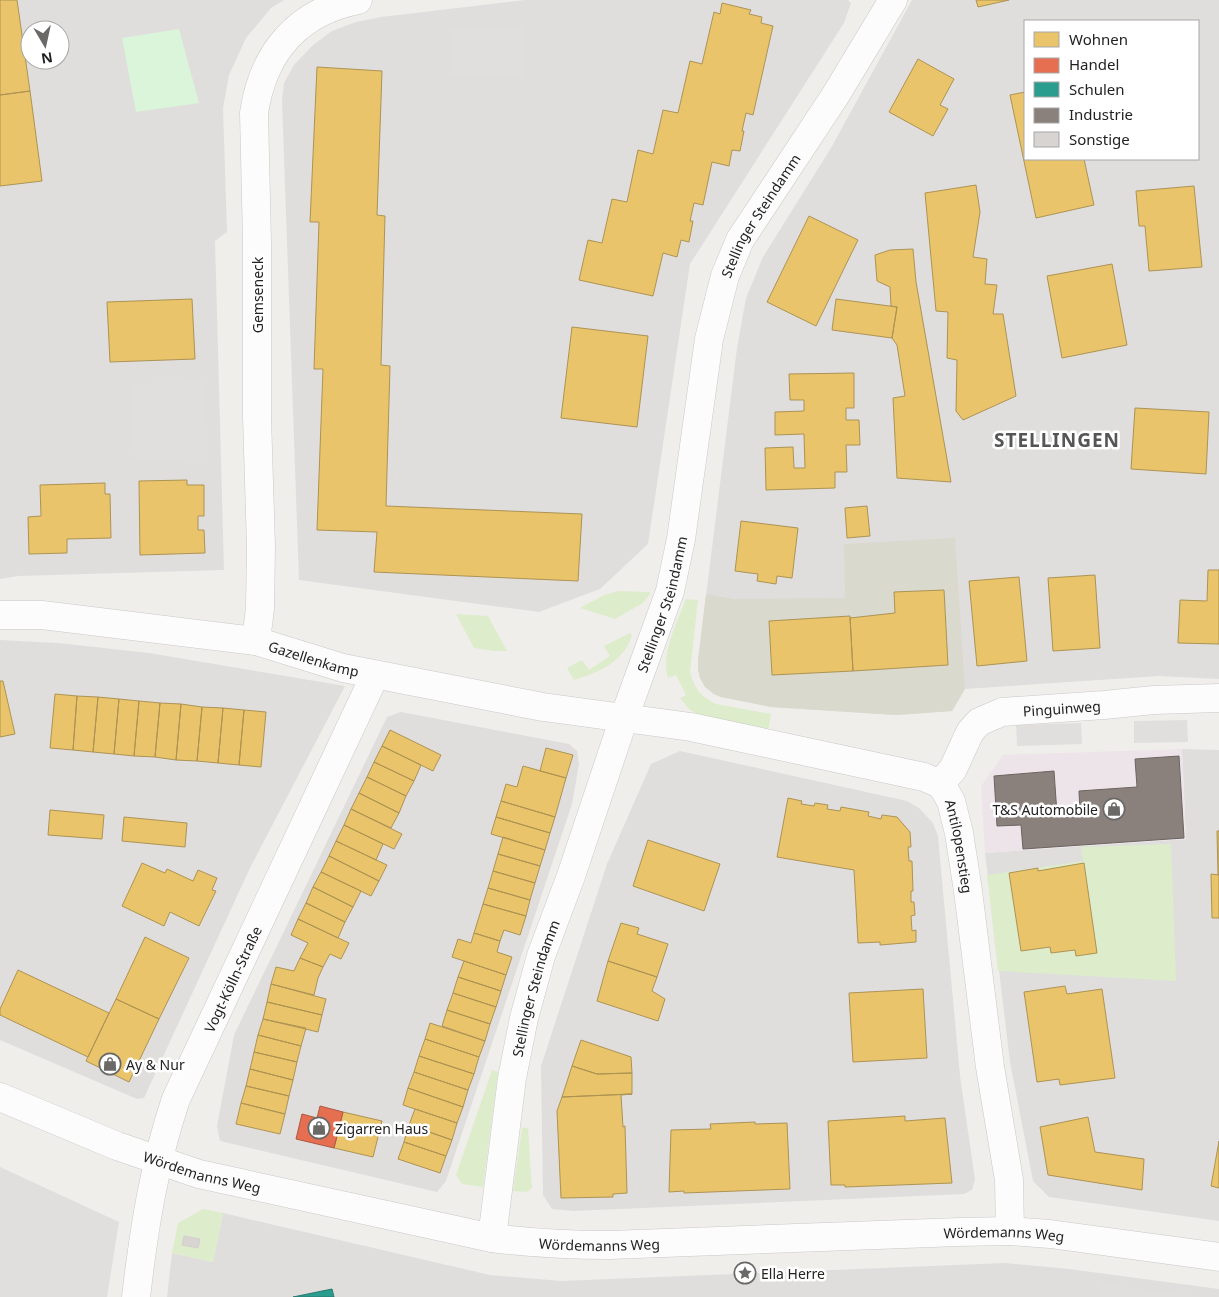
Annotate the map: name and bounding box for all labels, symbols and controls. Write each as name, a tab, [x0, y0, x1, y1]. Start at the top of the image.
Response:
north arrow	[20, 20, 70, 70]
legend	[1024, 20, 1199, 160]
text: Wohnen	[1069, 29, 1128, 49]
text: N	[40, 48, 54, 69]
text: Handel	[1069, 54, 1119, 74]
text: Schulen	[1069, 79, 1125, 99]
text: Industrie	[1069, 104, 1133, 124]
text: Sonstige	[1069, 129, 1130, 149]
street label: Stellinger Steindamm	[716, 150, 804, 280]
street label: Gemseneck	[248, 256, 267, 333]
district label: STELLINGEN	[994, 427, 1120, 453]
street label: Stellinger Steindamm	[632, 534, 691, 675]
street label: Gazellenkamp	[266, 636, 361, 680]
street label: Pinguinweg	[1022, 696, 1101, 720]
street label: Antilopenstieg	[941, 797, 978, 895]
shop icon: T&S Automobile	[1102, 797, 1126, 821]
place label: T&S Automobile	[993, 800, 1098, 819]
street label: Stellinger Steindamm	[507, 917, 563, 1058]
street label: Vogt-Kölln-Straße	[199, 923, 265, 1035]
shop icon: Ay & Nur	[98, 1052, 122, 1076]
place label: Ay & Nur	[126, 1055, 185, 1074]
shop icon: Zigarren Haus	[307, 1116, 331, 1140]
place label: Zigarren Haus	[335, 1119, 428, 1138]
street label: Wördemanns Weg	[141, 1146, 263, 1197]
street label: Wördemanns Weg	[943, 1221, 1066, 1245]
street label: Wördemanns Weg	[538, 1233, 660, 1255]
place icon: Ella Herre	[733, 1261, 757, 1285]
place label: Ella Herre	[761, 1264, 825, 1283]

